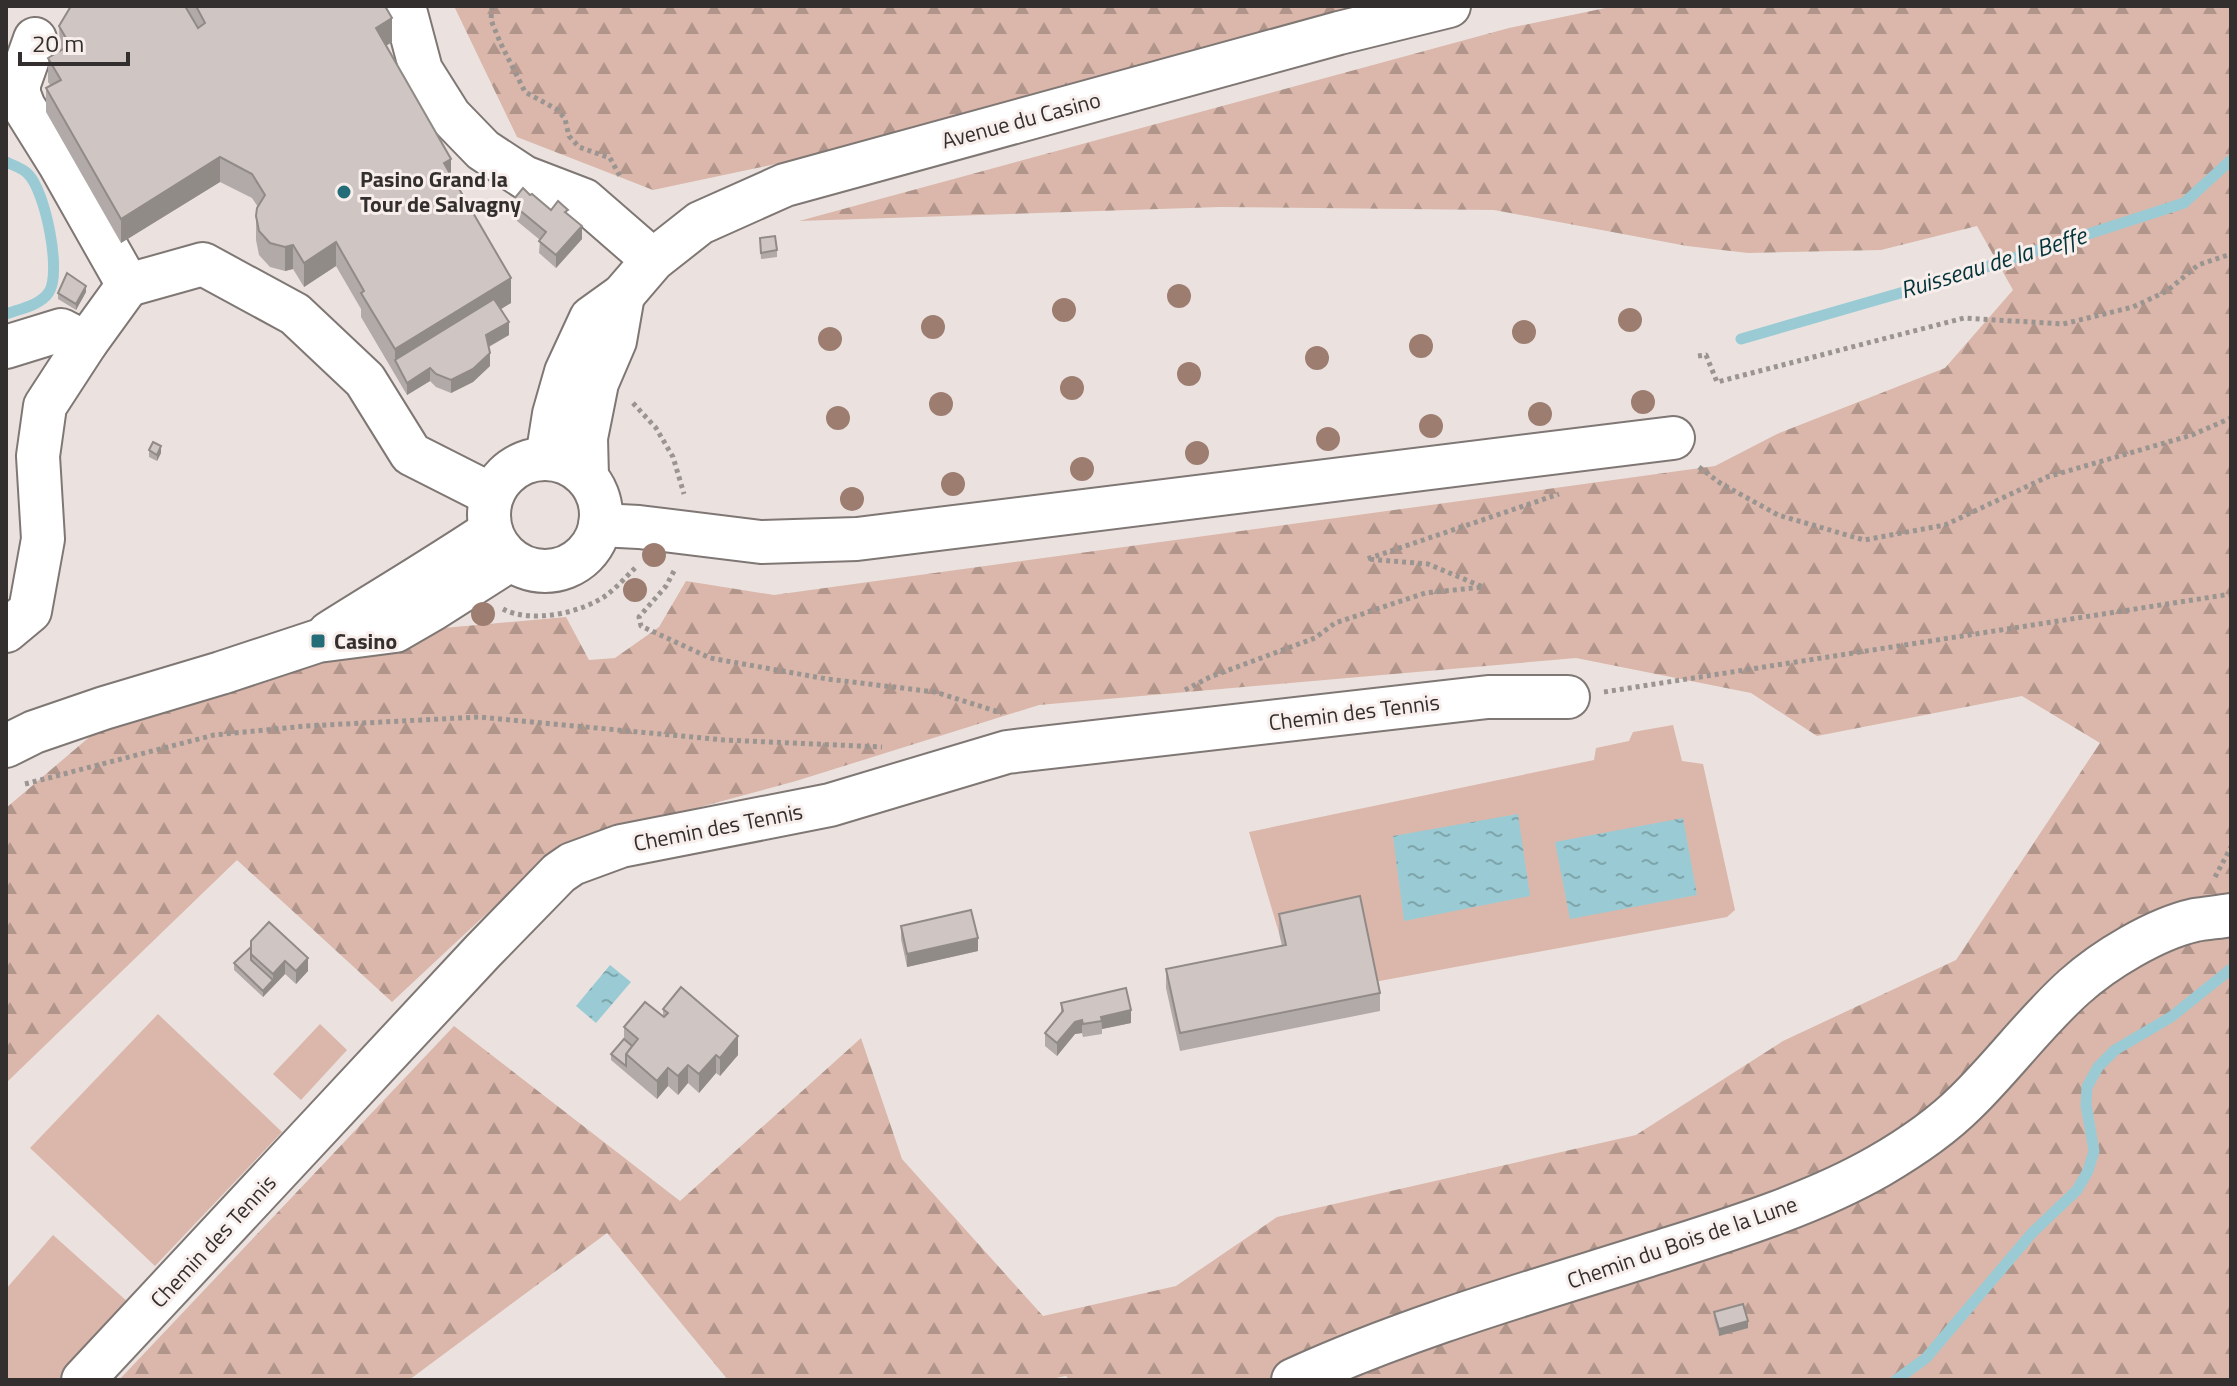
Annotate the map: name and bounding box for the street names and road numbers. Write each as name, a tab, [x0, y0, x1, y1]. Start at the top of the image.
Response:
street label: Avenue du Casino	[938, 82, 1104, 158]
street label: Chemin des Tennis	[1267, 685, 1441, 739]
street label: Chemin des Tennis	[630, 794, 806, 860]
street label: Chemin des Tennis	[142, 1167, 284, 1315]
street label: Chemin du Bois de la Lune	[1562, 1187, 1802, 1297]

